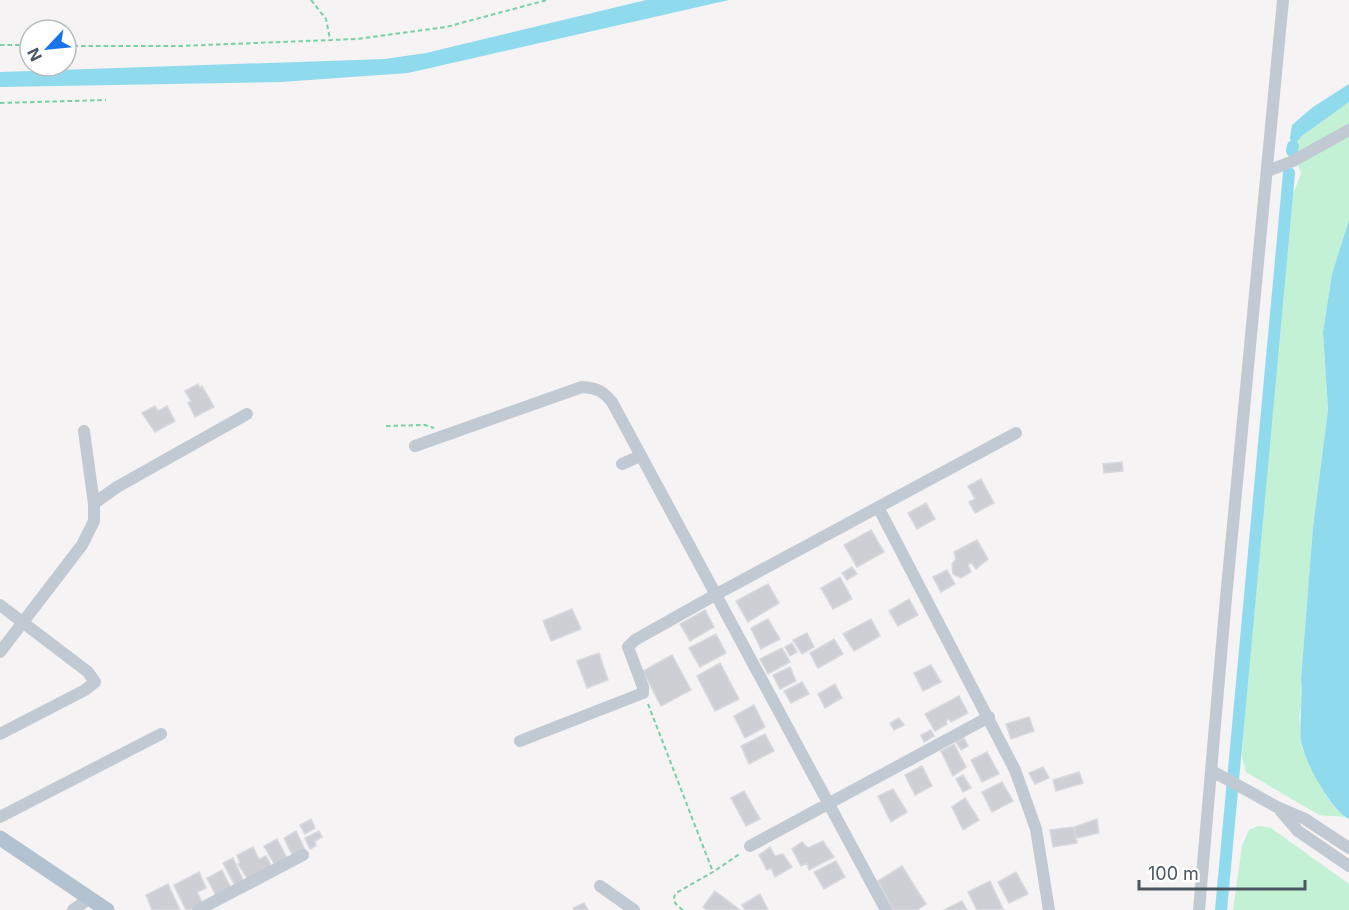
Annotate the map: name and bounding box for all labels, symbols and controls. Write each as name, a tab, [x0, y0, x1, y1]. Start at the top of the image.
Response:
north arrow	[18, 18, 78, 78]
text: N	[23, 45, 46, 64]
scale bar	[1139, 853, 1306, 891]
text: 100 m	[1148, 863, 1199, 884]

